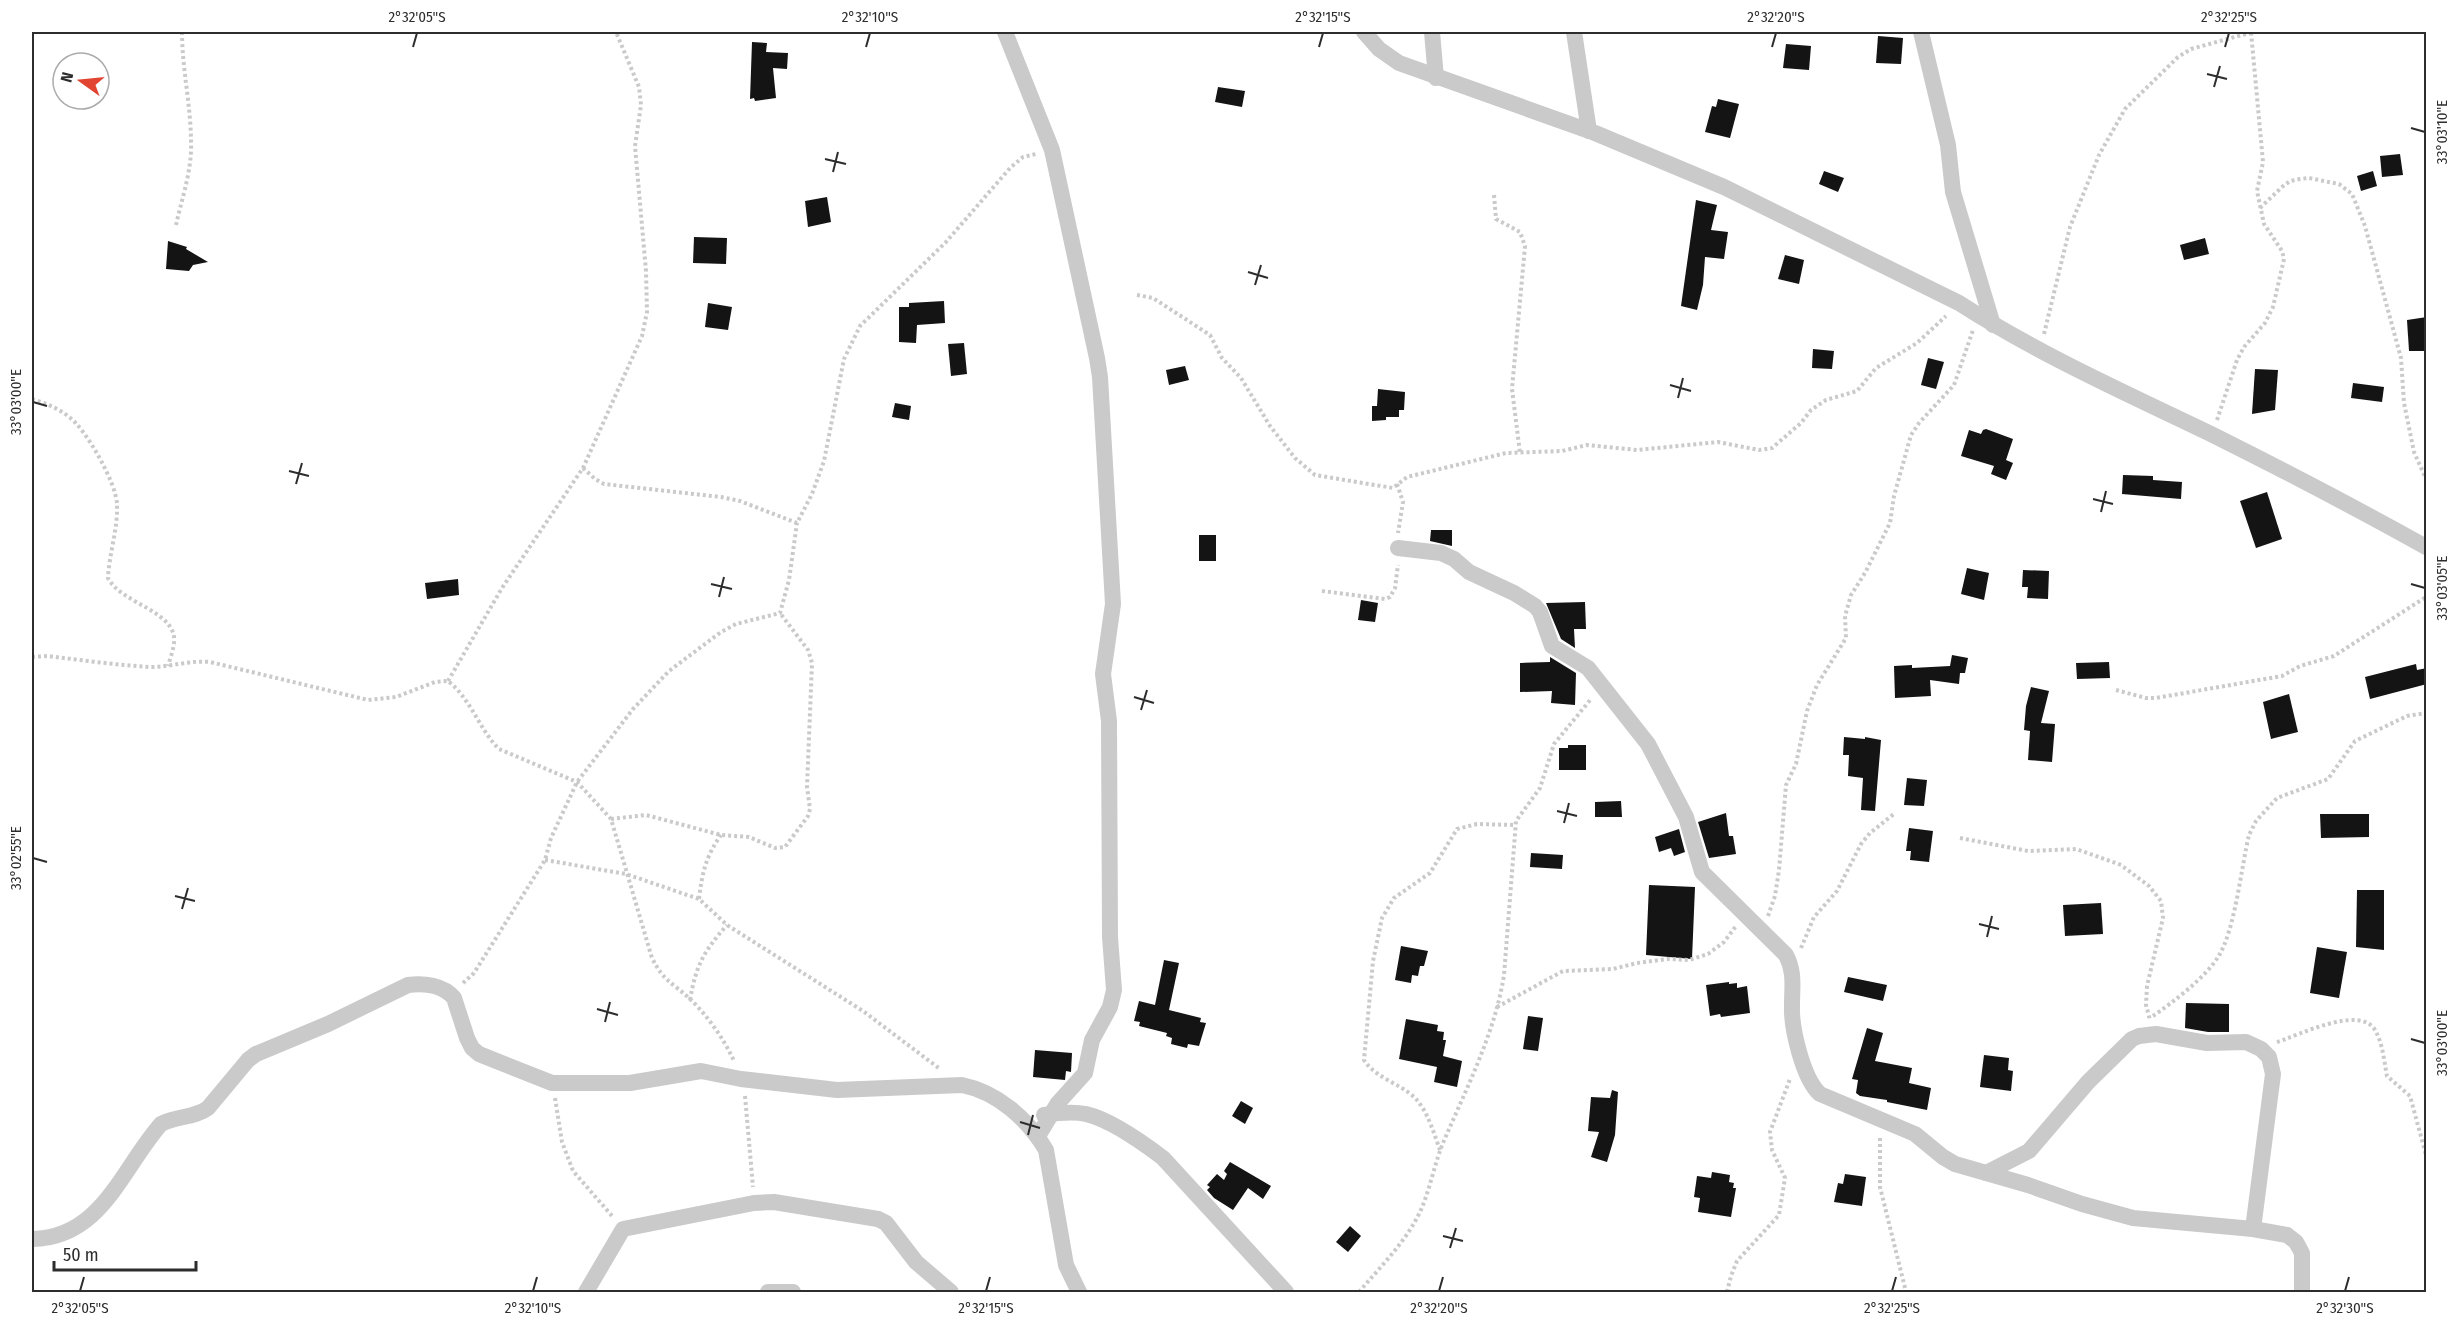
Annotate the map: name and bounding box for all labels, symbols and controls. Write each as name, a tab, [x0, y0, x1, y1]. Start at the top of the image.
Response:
text: 2°32'05"S	[388, 8, 446, 26]
text: 2°32'10"S	[842, 8, 898, 26]
text: 2°32'15"S	[1295, 8, 1351, 26]
text: 2°32'20"S	[1747, 8, 1805, 26]
text: 2°32'25"S	[2201, 8, 2257, 26]
north arrow	[51, 51, 111, 111]
text: N	[57, 70, 77, 84]
text: 33°03'10"E	[2433, 100, 2451, 164]
text: 33°03'00"E	[7, 369, 25, 435]
text: 33°03'05"E	[2433, 556, 2451, 620]
text: 33°02'55"E	[7, 826, 25, 890]
text: 33°03'00"E	[2433, 1010, 2451, 1076]
scale bar	[54, 1234, 196, 1272]
text: 50 m	[63, 1244, 99, 1266]
text: 2°32'05"S	[51, 1299, 109, 1317]
text: 2°32'10"S	[505, 1299, 561, 1317]
text: 2°32'15"S	[958, 1299, 1014, 1317]
text: 2°32'20"S	[1410, 1299, 1468, 1317]
text: 2°32'25"S	[1864, 1299, 1920, 1317]
text: 2°32'30"S	[2316, 1299, 2374, 1317]

